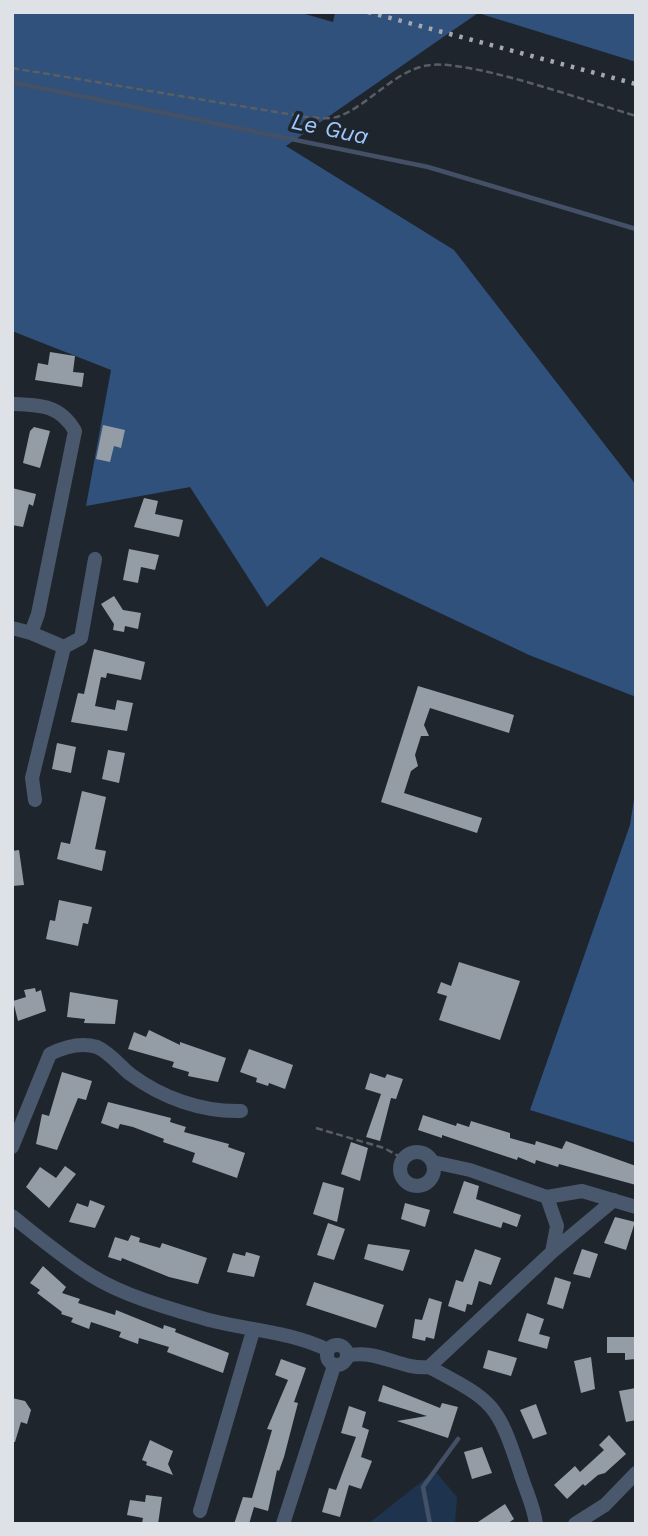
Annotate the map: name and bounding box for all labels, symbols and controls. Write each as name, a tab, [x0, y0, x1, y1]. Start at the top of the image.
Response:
water label: Le Gua	[289, 108, 371, 150]

